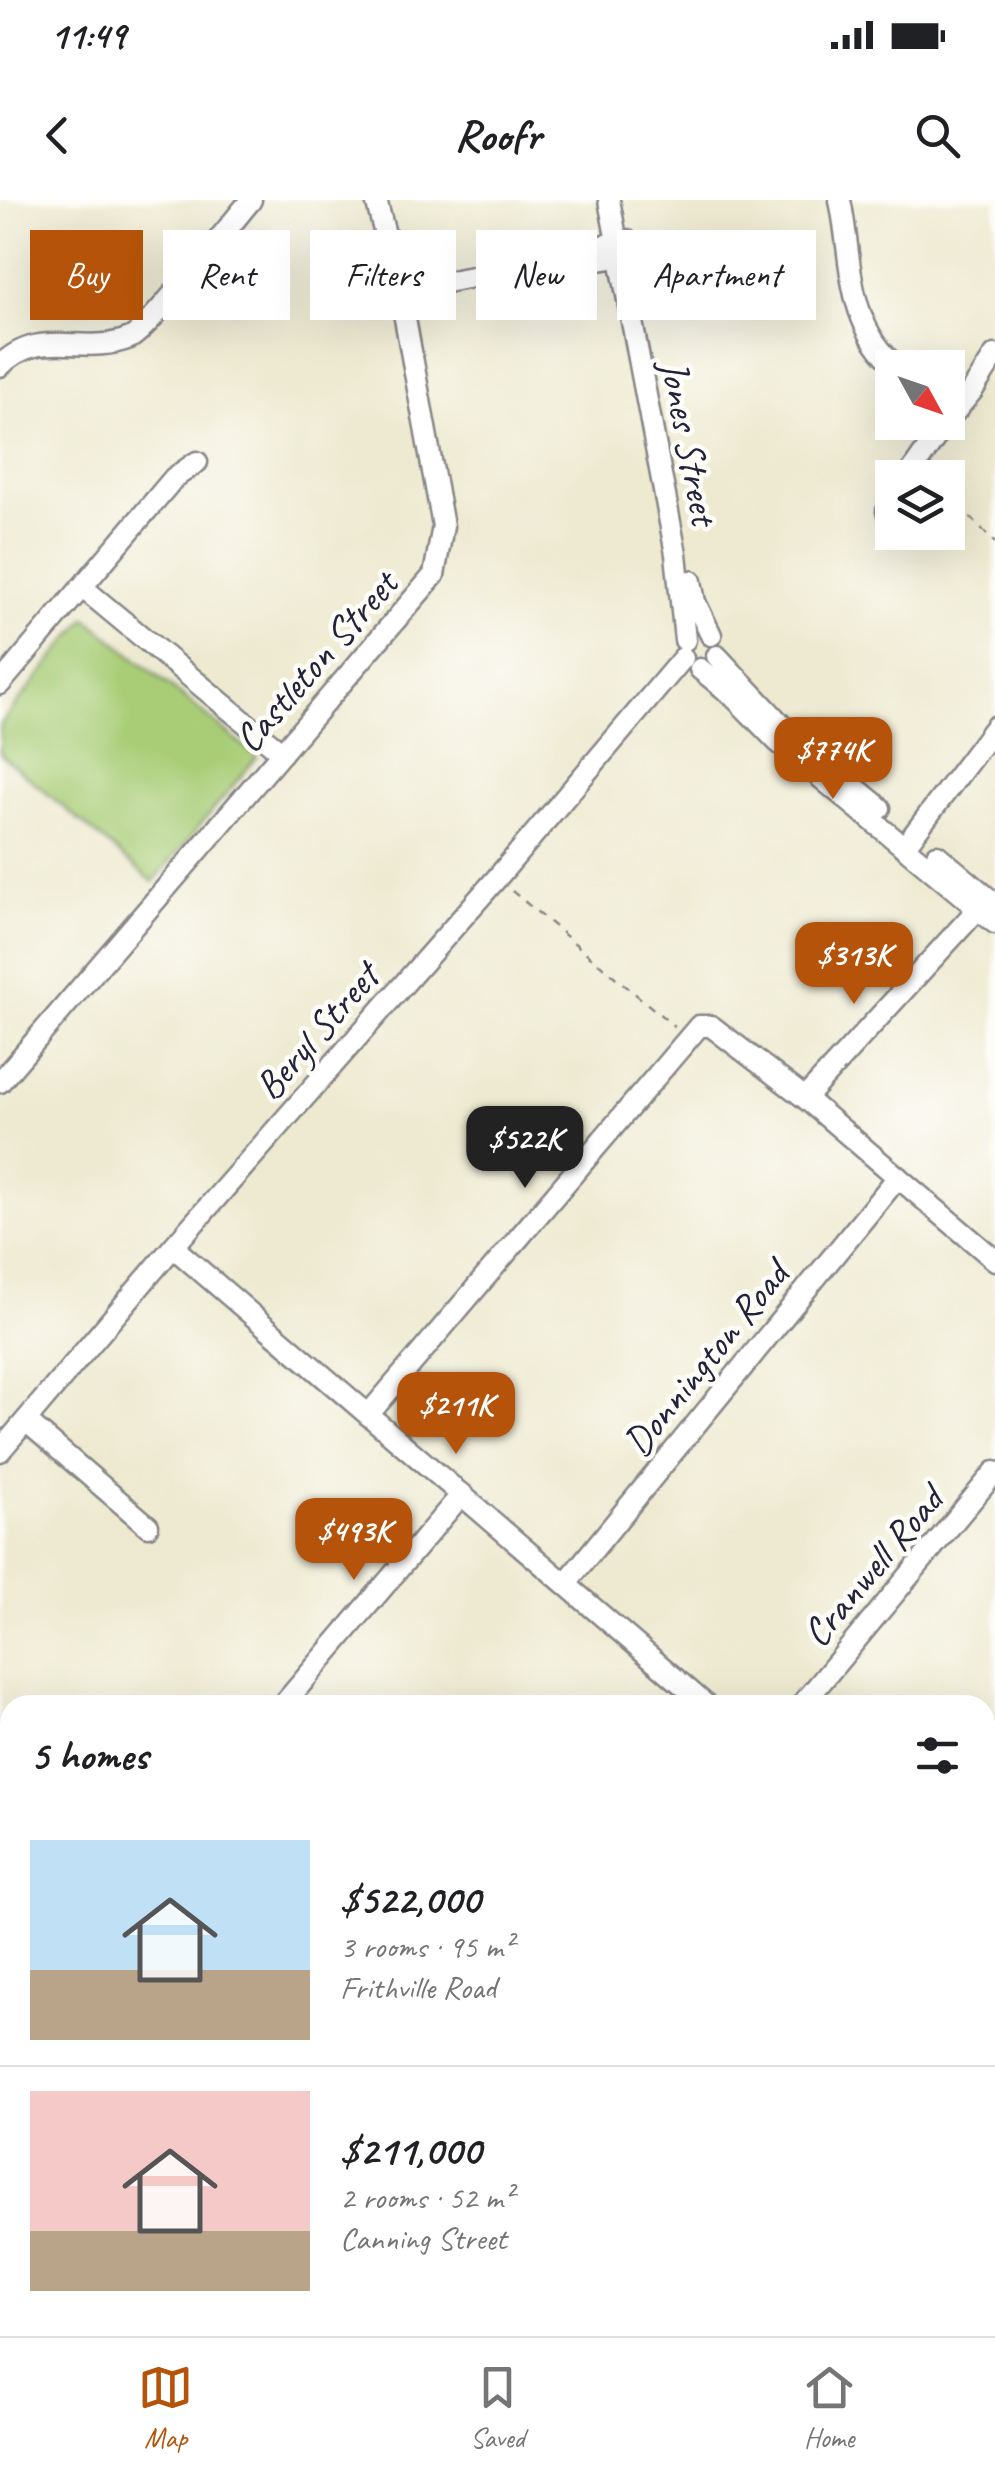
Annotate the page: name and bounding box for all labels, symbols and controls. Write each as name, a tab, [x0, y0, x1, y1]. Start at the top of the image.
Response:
text: 11:49	[50, 12, 125, 59]
text: Roofr	[454, 107, 541, 164]
icon: back	[30, 108, 85, 163]
icon: search	[910, 108, 965, 163]
chip: Buy	[30, 230, 143, 320]
chip: Rent	[163, 230, 290, 320]
chip: Filters	[310, 230, 456, 320]
chip: New	[476, 230, 597, 320]
chip: Apartment	[617, 230, 816, 320]
north arrow	[875, 350, 965, 440]
map controls	[875, 350, 965, 550]
street label: Jones Street	[648, 354, 730, 532]
button: layers	[875, 460, 965, 550]
street label: Castleton Street	[223, 558, 411, 763]
pin: $774K	[763, 717, 903, 802]
text: $774K	[796, 729, 870, 770]
pin: $313K	[784, 922, 924, 1007]
text: $313K	[817, 934, 891, 975]
street label: Beryl Street	[244, 949, 393, 1110]
pin: $522K	[455, 1106, 595, 1191]
text: $522K	[488, 1118, 562, 1159]
street label: Donnington Road	[612, 1247, 803, 1466]
pin: $211K	[386, 1372, 526, 1457]
text: $211K	[419, 1384, 493, 1425]
street label: Cranwell Road	[791, 1472, 958, 1657]
pin: $493K	[284, 1498, 424, 1583]
text: $493K	[317, 1510, 391, 1551]
icon: filters	[910, 1728, 965, 1783]
text: 5 homes	[30, 1729, 148, 1782]
text: $522,000	[340, 1873, 480, 1926]
icon: home	[110, 1880, 230, 2000]
text: 3 rooms · 95 m²	[340, 1926, 513, 1967]
text: Frithville Road	[340, 1967, 496, 2008]
text: $211,000	[340, 2124, 481, 2177]
icon: home	[110, 2131, 230, 2251]
text: 2 rooms · 52 m²	[340, 2177, 513, 2218]
text: Canning Street	[340, 2218, 506, 2259]
tab: Map	[138, 2360, 193, 2455]
tab: Saved	[470, 2360, 525, 2455]
tab: Home	[802, 2360, 857, 2455]

